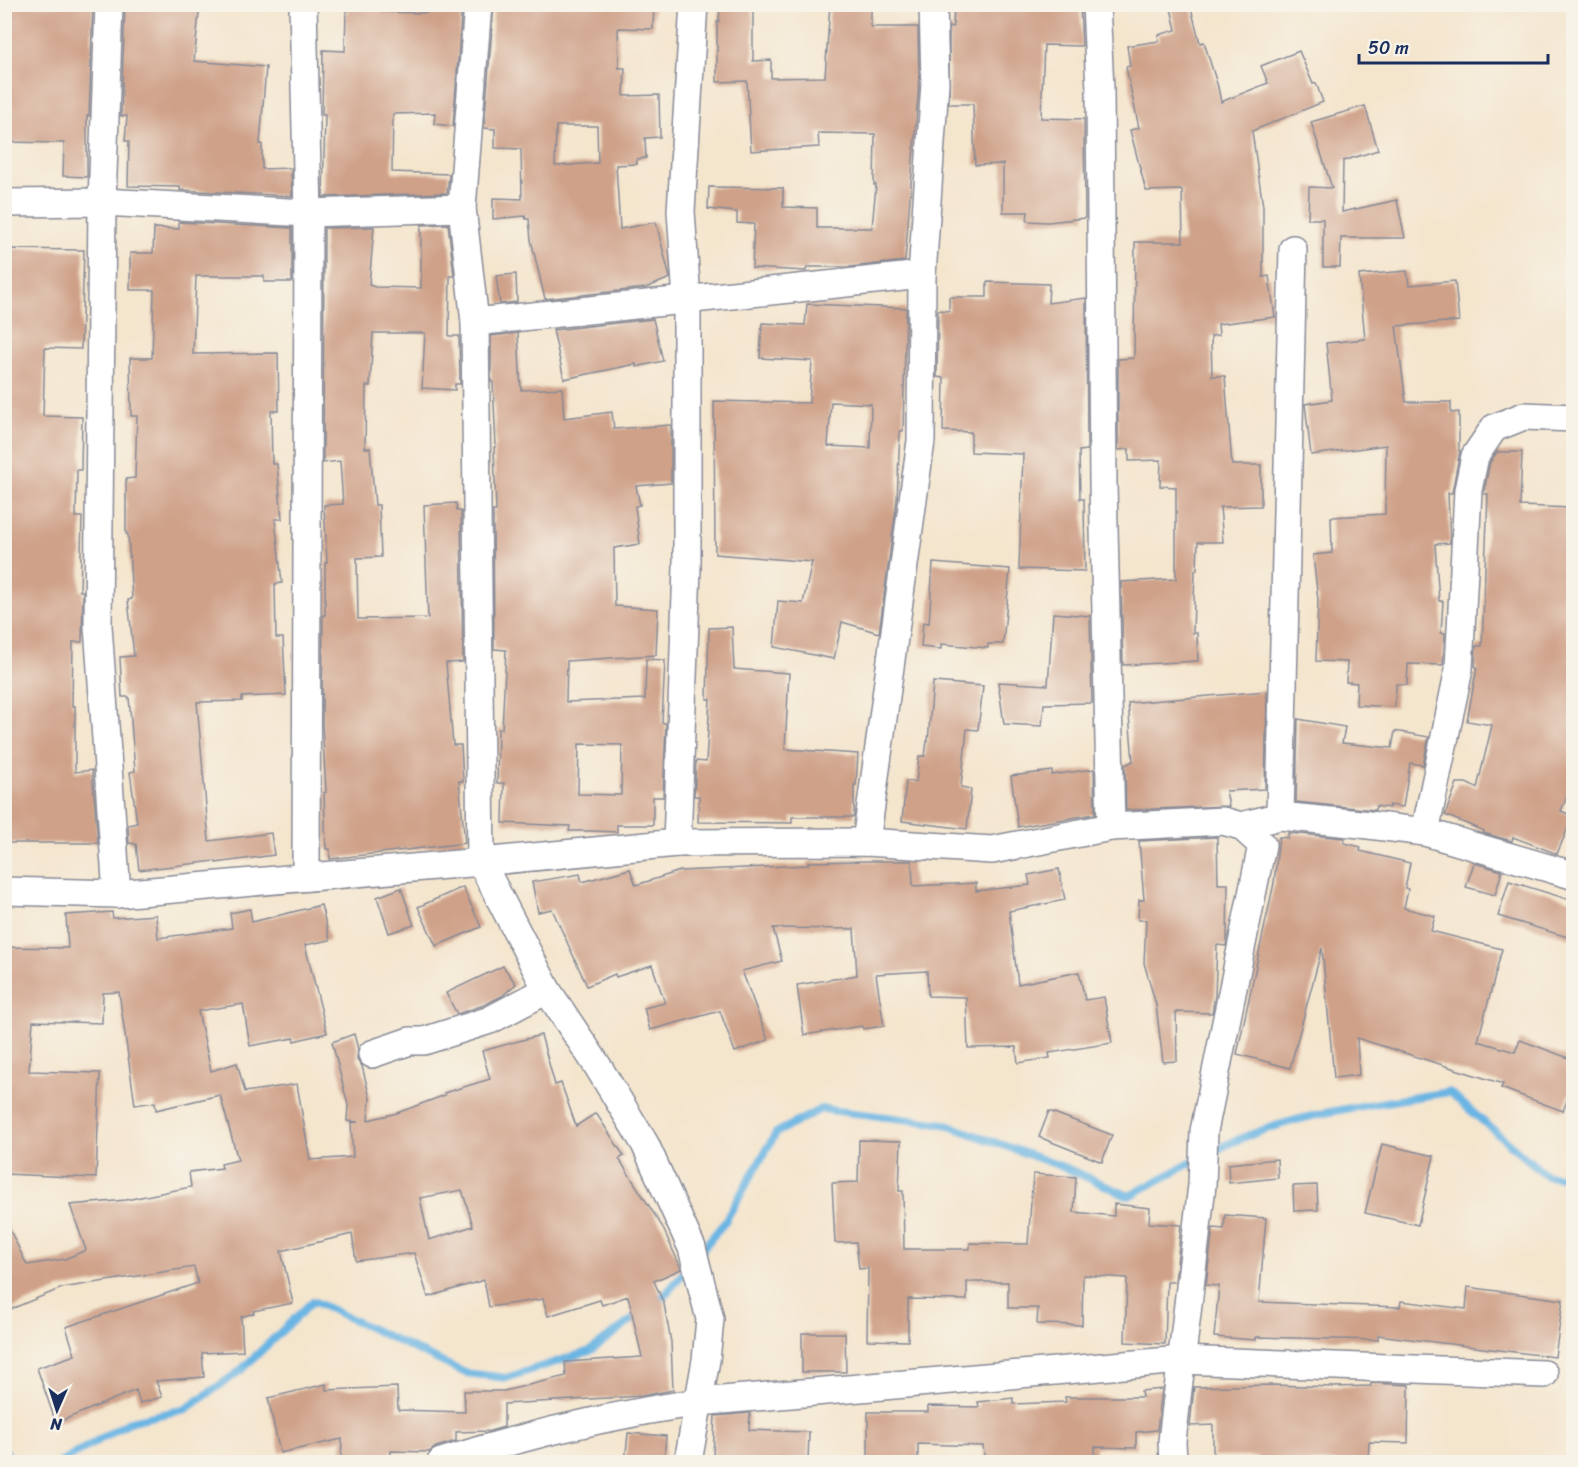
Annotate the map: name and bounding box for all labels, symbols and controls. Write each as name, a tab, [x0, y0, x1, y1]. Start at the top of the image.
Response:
scale bar	[1359, 27, 1548, 65]
text: 50 m	[1368, 32, 1409, 64]
north arrow	[27, 1380, 87, 1440]
text: N	[49, 1410, 64, 1439]

